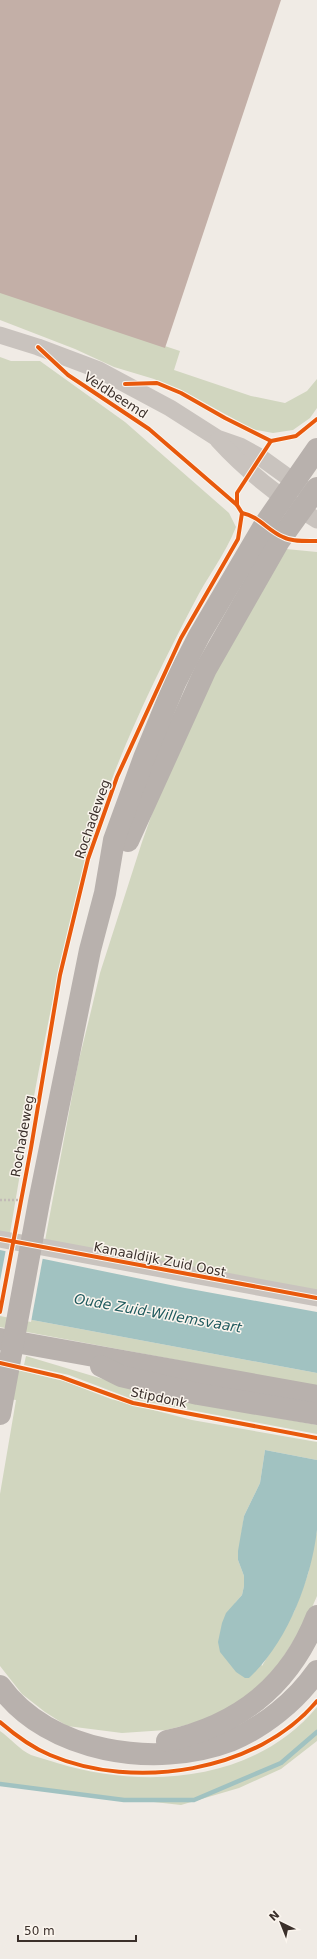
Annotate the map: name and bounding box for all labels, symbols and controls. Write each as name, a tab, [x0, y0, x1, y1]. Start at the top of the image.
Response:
street label: Veldbeemd	[81, 369, 150, 422]
street label: Rochadeweg	[72, 778, 113, 861]
street label: Rochadeweg	[8, 1094, 37, 1178]
street label: Kanaaldijk Zuid Oost	[93, 1239, 227, 1280]
water label: Oude Zuid-Willemsvaart	[73, 1290, 243, 1336]
street label: Stipdonk	[129, 1384, 189, 1411]
north arrow	[261, 1903, 301, 1943]
text: N	[267, 1908, 282, 1924]
scale bar	[18, 1917, 136, 1943]
text: 50 m	[24, 1924, 55, 1938]

